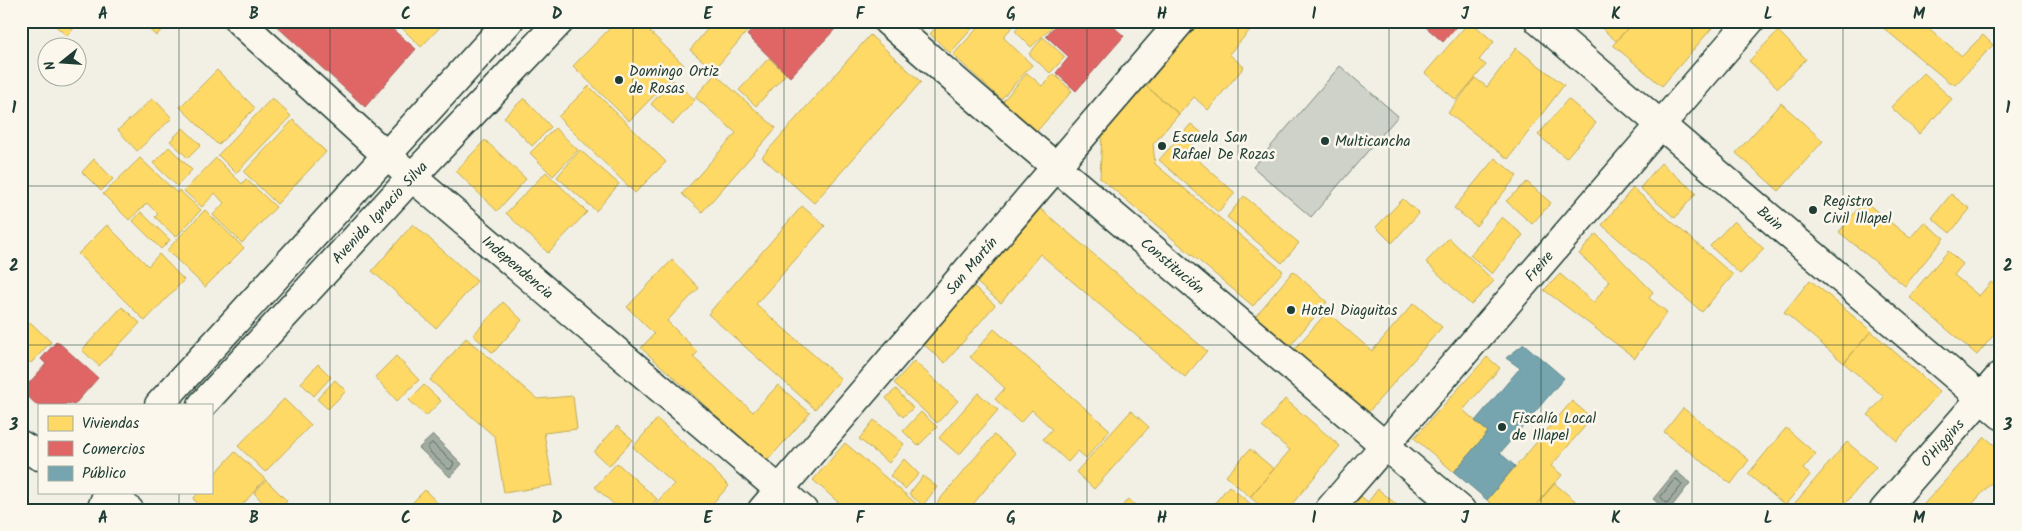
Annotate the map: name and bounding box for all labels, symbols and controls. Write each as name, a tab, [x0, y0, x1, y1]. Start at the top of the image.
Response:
text: A	[98, 2, 108, 27]
text: B	[249, 2, 259, 27]
text: C	[401, 2, 411, 27]
text: D	[552, 2, 563, 27]
text: E	[704, 2, 714, 27]
text: F	[856, 2, 866, 27]
text: G	[1006, 2, 1016, 27]
text: H	[1157, 2, 1167, 27]
text: I	[1312, 2, 1317, 27]
text: J	[1461, 2, 1470, 27]
text: K	[1611, 2, 1621, 27]
text: L	[1764, 2, 1772, 27]
text: M	[1913, 2, 1926, 27]
north arrow	[38, 38, 88, 88]
text: N	[39, 58, 62, 73]
place label: Domingo Ortiz de Rosas	[629, 60, 719, 101]
marker: Domingo Ortiz de Rosas	[613, 74, 625, 86]
text: 1	[12, 96, 17, 121]
text: 1	[2006, 96, 2011, 121]
place label: Escuela San Rafael De Rozas	[1172, 126, 1276, 167]
place label: Multicancha	[1335, 130, 1411, 154]
marker: Multicancha	[1319, 135, 1331, 147]
marker: Escuela San Rafael De Rozas	[1156, 140, 1168, 152]
street label: Avenida Ignacio Silva	[326, 156, 434, 270]
place label: Registro Civil Illapel	[1823, 190, 1892, 231]
street label: Buin	[1751, 201, 1788, 237]
marker: Registro Civil Illapel	[1807, 204, 1819, 216]
street label: Independencia	[476, 230, 559, 306]
street label: San Martín	[940, 232, 1004, 301]
street label: Constitución	[1134, 232, 1209, 301]
street label: Freire	[1519, 245, 1560, 288]
text: 2	[9, 254, 19, 279]
text: 2	[2003, 254, 2013, 279]
place label: Hotel Diaguitas	[1301, 299, 1398, 323]
marker: Hotel Diaguitas	[1285, 304, 1297, 316]
legend	[38, 404, 212, 494]
place label: Fiscalía Local de Illapel	[1512, 407, 1597, 448]
text: Viviendas	[82, 412, 140, 436]
text: 3	[9, 413, 19, 438]
street label: O'Higgins	[1915, 413, 1971, 473]
text: 3	[2003, 413, 2013, 438]
marker: Fiscalía Local de Illapel	[1496, 421, 1508, 433]
text: Comercios	[82, 438, 145, 462]
text: Público	[82, 462, 126, 486]
text: A	[98, 506, 108, 531]
text: B	[249, 506, 259, 531]
text: C	[401, 506, 411, 531]
text: D	[552, 506, 563, 531]
text: E	[704, 506, 714, 531]
text: F	[856, 506, 866, 531]
text: G	[1006, 506, 1016, 531]
text: H	[1157, 506, 1167, 531]
text: I	[1312, 506, 1317, 531]
text: J	[1461, 506, 1470, 531]
text: K	[1611, 506, 1621, 531]
text: L	[1764, 506, 1772, 531]
text: M	[1913, 506, 1926, 531]

